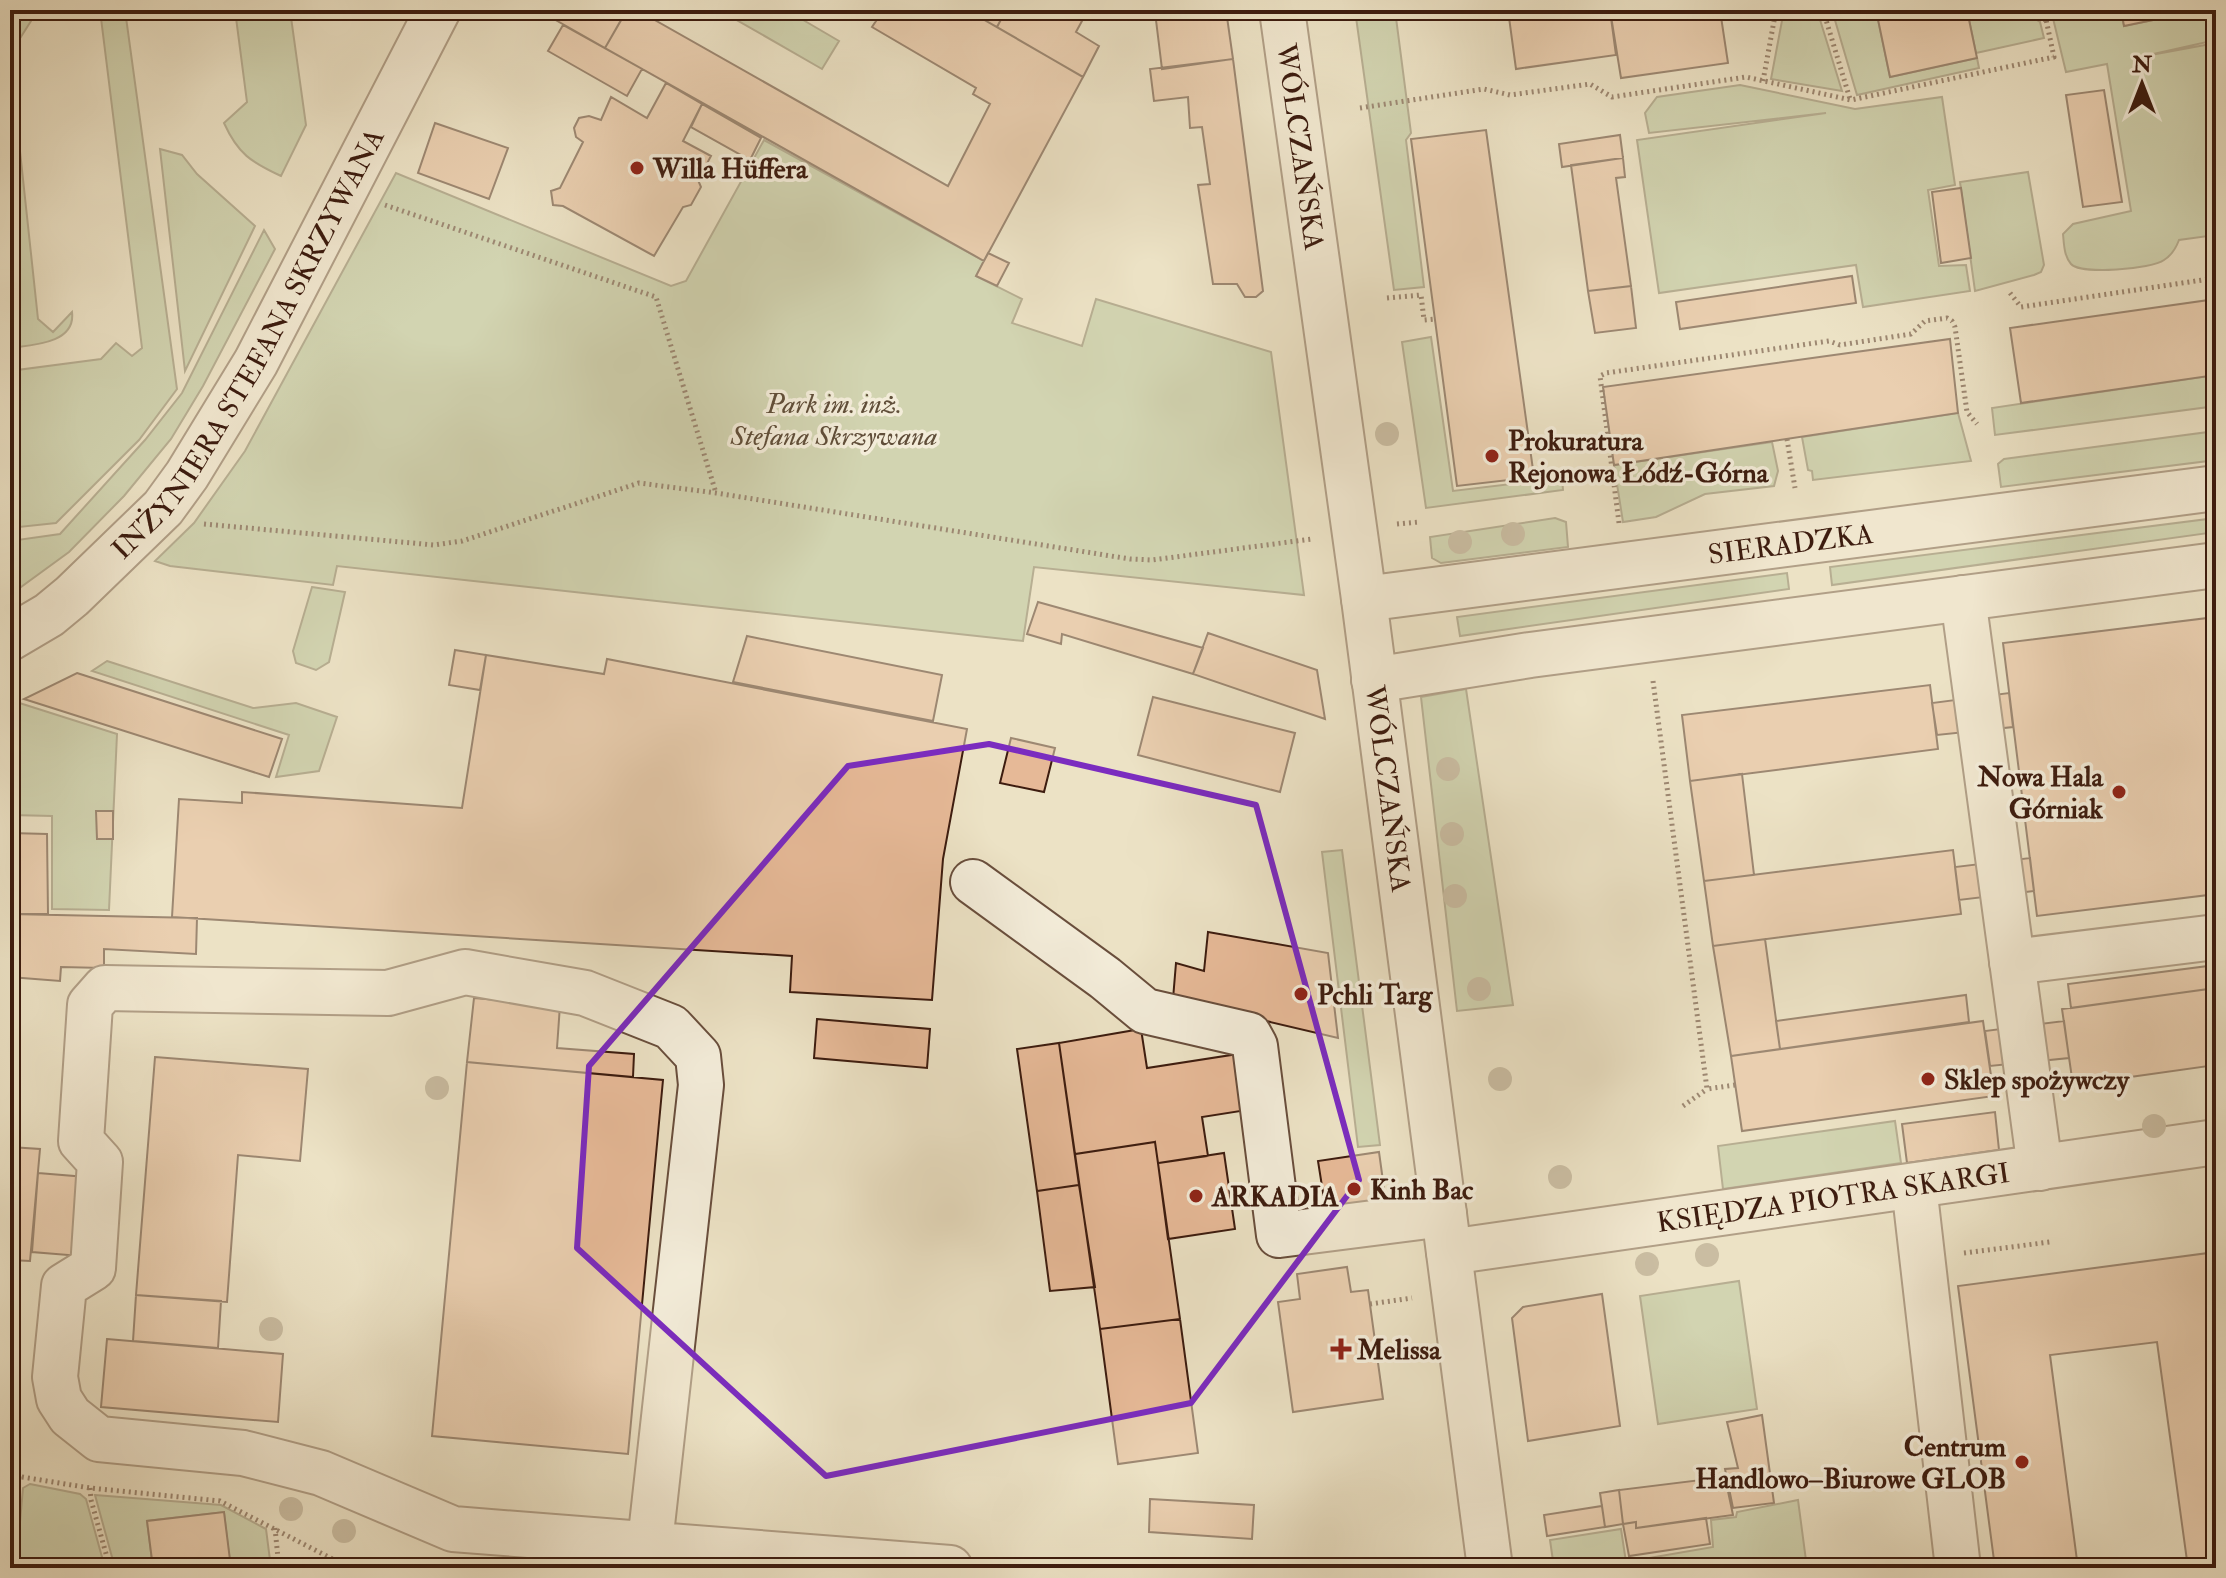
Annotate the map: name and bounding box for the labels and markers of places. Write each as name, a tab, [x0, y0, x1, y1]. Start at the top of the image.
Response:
place label: Willa Hüffera	[652, 152, 809, 187]
marker: Willa Hüffera	[628, 159, 646, 177]
place label: Prokuratura Rejonowa Łódź-Górna	[1508, 424, 1770, 491]
marker: Prokuratura Rejonowa Łódź-Górna	[1483, 447, 1501, 465]
place label: Nowa Hala Górniak	[1977, 760, 2104, 827]
marker: Nowa Hala Górniak	[2110, 783, 2128, 801]
place label: Pchli Targ	[1317, 978, 1433, 1013]
marker: Pchli Targ	[1292, 985, 1310, 1003]
place label: Sklep spożywczy	[1944, 1063, 2131, 1098]
marker: Sklep spożywczy	[1919, 1070, 1937, 1088]
place label: Kinh Bac	[1370, 1173, 1474, 1208]
place label: ARKADIA	[1211, 1180, 1339, 1215]
marker: Kinh Bac	[1345, 1180, 1363, 1198]
marker: ARKADIA	[1187, 1187, 1205, 1205]
place label: Melissa	[1356, 1333, 1442, 1368]
marker: Melissa	[1332, 1340, 1350, 1358]
place label: Centrum Handlowo–Biurowe GLOB	[1695, 1430, 2006, 1497]
marker: Centrum Handlowo–Biurowe GLOB	[2013, 1453, 2031, 1471]

